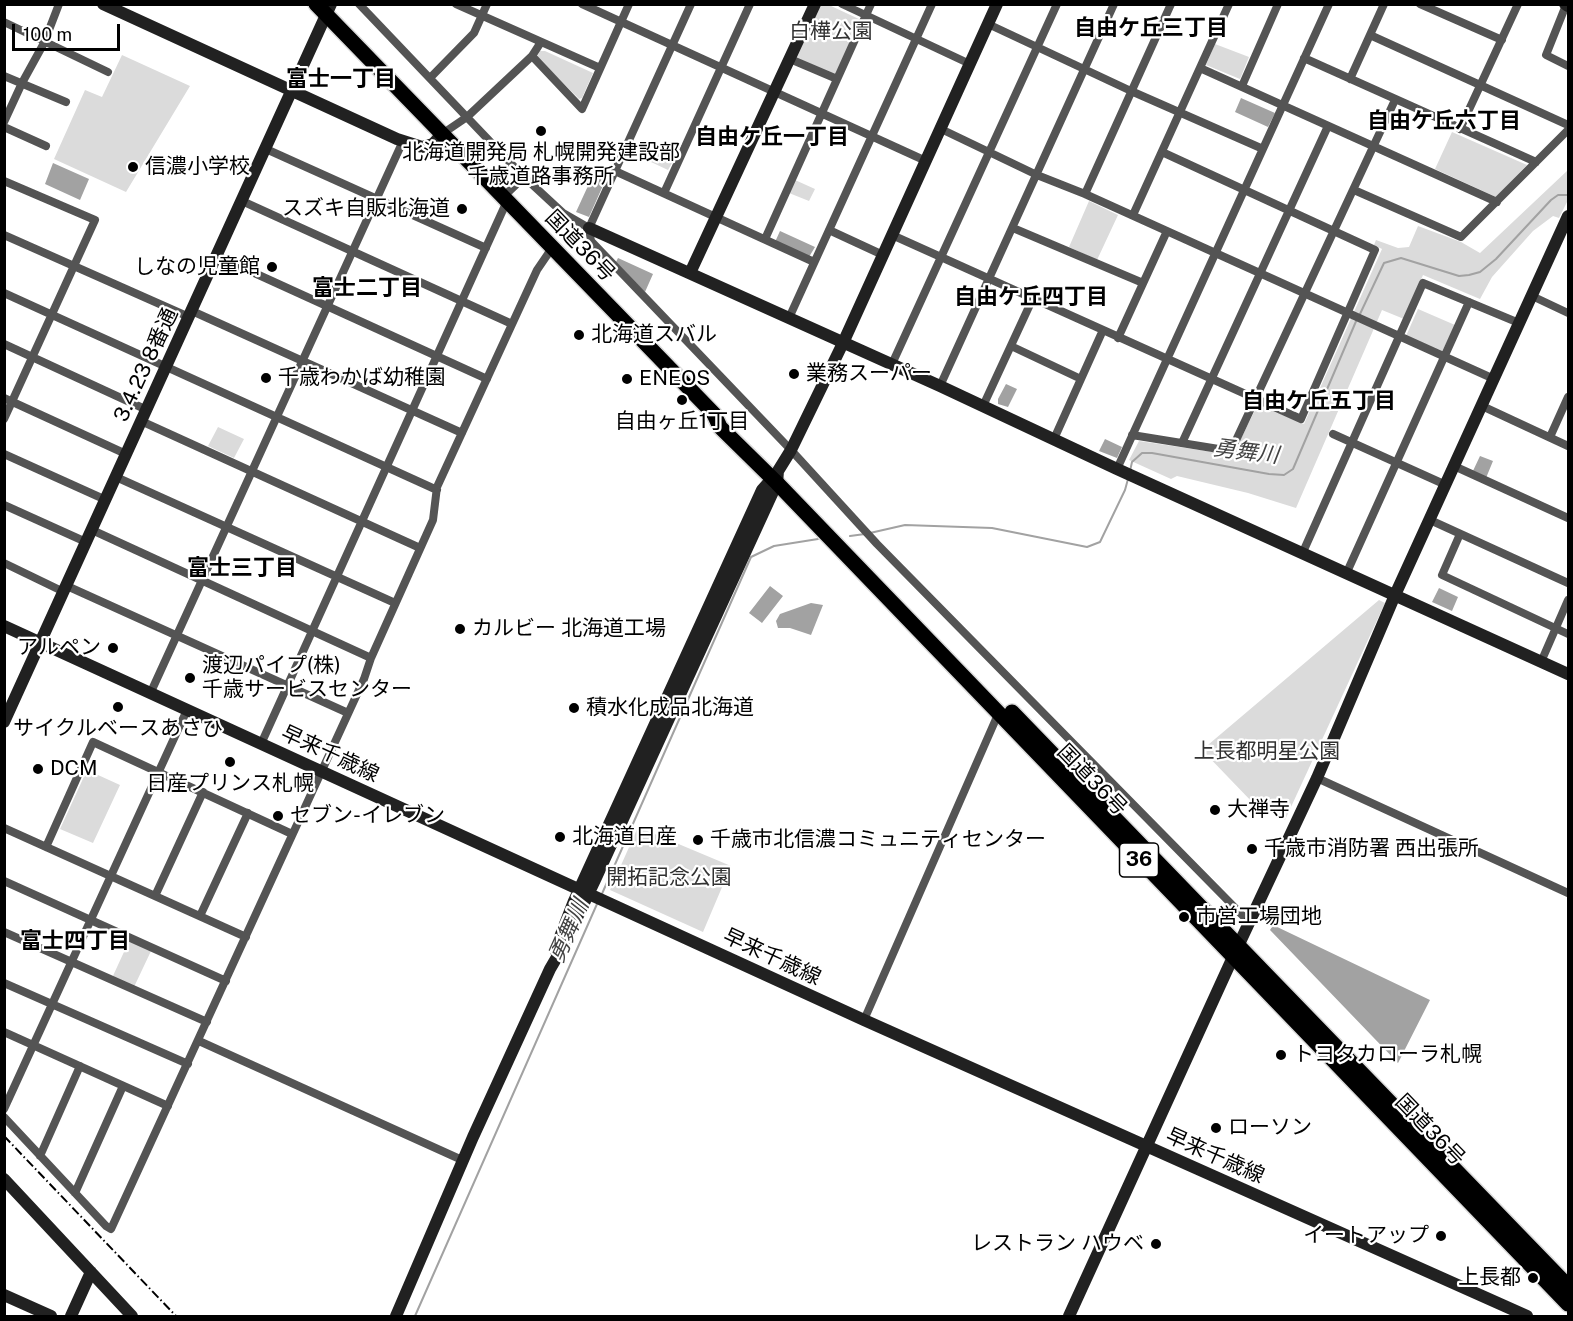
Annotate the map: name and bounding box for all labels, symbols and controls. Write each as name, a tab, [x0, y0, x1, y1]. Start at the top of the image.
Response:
scale bar	[15, 12, 123, 50]
district label: 自由ケ丘三丁目	[1074, 15, 1228, 41]
park label: 白樺公園	[789, 19, 873, 45]
text: 100 m	[23, 24, 72, 45]
district label: 富士一丁目	[286, 66, 396, 92]
district label: 自由ケ丘六丁目	[1367, 108, 1521, 134]
marker: 北海道開発局 札幌開発建設部 千歳道路事務所	[534, 124, 548, 138]
district label: 自由ケ丘一丁目	[695, 124, 849, 150]
place label: 北海道開発局 札幌開発建設部 千歳道路事務所	[402, 140, 680, 190]
place label: 信濃小学校	[145, 154, 250, 180]
marker: 信濃小学校	[126, 160, 140, 174]
place label: スズキ自販北海道	[282, 196, 450, 222]
marker: スズキ自販北海道	[455, 202, 469, 216]
street label: 国道36号	[540, 205, 620, 287]
place label: しなの児童館	[134, 254, 260, 280]
marker: しなの児童館	[265, 260, 279, 274]
district label: 富士二丁目	[312, 275, 422, 301]
district label: 自由ケ丘四丁目	[954, 284, 1108, 310]
street label: 3.4.23 8番通	[109, 304, 183, 426]
place label: 北海道スバル	[591, 322, 717, 348]
marker: 北海道スバル	[572, 328, 586, 342]
place label: 業務スーパー	[806, 361, 932, 387]
place label: 千歳わかば幼稚園	[278, 365, 446, 391]
place label: ENEOS	[639, 366, 710, 392]
marker: 業務スーパー	[787, 367, 801, 381]
marker: 千歳わかば幼稚園	[259, 371, 273, 385]
marker: ENEOS	[620, 372, 634, 386]
district label: 自由ケ丘五丁目	[1242, 388, 1396, 414]
marker: 自由ヶ丘1丁目	[675, 393, 689, 407]
place label: 自由ヶ丘1丁目	[615, 409, 749, 435]
water label: 勇舞川	[1212, 435, 1280, 469]
district label: 富士三丁目	[187, 555, 297, 581]
place label: カルビー 北海道工場	[472, 616, 666, 642]
marker: カルビー 北海道工場	[453, 622, 467, 636]
place label: アルペン	[17, 635, 101, 661]
marker: アルペン	[106, 641, 120, 655]
place label: 渡辺パイプ(株) 千歳サービスセンター	[202, 653, 412, 703]
marker: 渡辺パイプ(株) 千歳サービスセンター	[183, 671, 197, 685]
place label: 積水化成品北海道	[586, 695, 754, 721]
marker: サイクルベースあさひ	[111, 700, 125, 714]
marker: 積水化成品北海道	[567, 701, 581, 715]
place label: サイクルベースあさひ	[13, 716, 223, 742]
street label: 早来千歳線	[277, 720, 383, 788]
street label: 国道36号	[1052, 739, 1132, 821]
park label: 上長都明星公園	[1194, 739, 1340, 765]
marker: 日産プリンス札幌	[223, 755, 237, 769]
place label: DCM	[50, 756, 98, 782]
marker: DCM	[31, 762, 45, 776]
place label: 日産プリンス札幌	[146, 771, 314, 797]
place label: 大禅寺	[1227, 797, 1290, 823]
place label: セブン-イレブン	[290, 803, 445, 829]
marker: 大禅寺	[1208, 803, 1222, 817]
marker: セブン-イレブン	[271, 809, 285, 823]
place label: 北海道日産	[572, 824, 677, 850]
place label: 千歳市北信濃コミュニティセンター	[710, 827, 1046, 853]
marker: 北海道日産	[553, 830, 567, 844]
marker: 千歳市北信濃コミュニティセンター	[691, 833, 705, 847]
place label: 千歳市消防署 西出張所	[1264, 836, 1479, 862]
marker: 千歳市消防署 西出張所	[1245, 842, 1259, 856]
road number: 36	[1120, 843, 1158, 877]
park label: 開拓記念公園	[606, 865, 732, 891]
water label: 勇舞川	[544, 895, 594, 967]
place label: 市営工場団地	[1196, 904, 1322, 930]
marker: 市営工場団地	[1177, 910, 1191, 924]
street label: 早来千歳線	[719, 923, 825, 991]
district label: 富士四丁目	[20, 928, 130, 954]
place label: トヨタカローラ札幌	[1293, 1042, 1482, 1068]
marker: トヨタカローラ札幌	[1274, 1048, 1288, 1062]
street label: 国道36号	[1390, 1089, 1470, 1171]
place label: ローソン	[1228, 1115, 1312, 1141]
marker: ローソン	[1209, 1121, 1223, 1135]
street label: 早来千歳線	[1162, 1123, 1268, 1189]
place label: イートアップ	[1303, 1223, 1429, 1249]
marker: イートアップ	[1434, 1229, 1448, 1243]
place label: レストラン ハウベ	[971, 1231, 1144, 1257]
marker: レストラン ハウベ	[1149, 1237, 1163, 1251]
place label: 上長都	[1458, 1265, 1521, 1291]
marker: 上長都	[1526, 1271, 1540, 1285]

